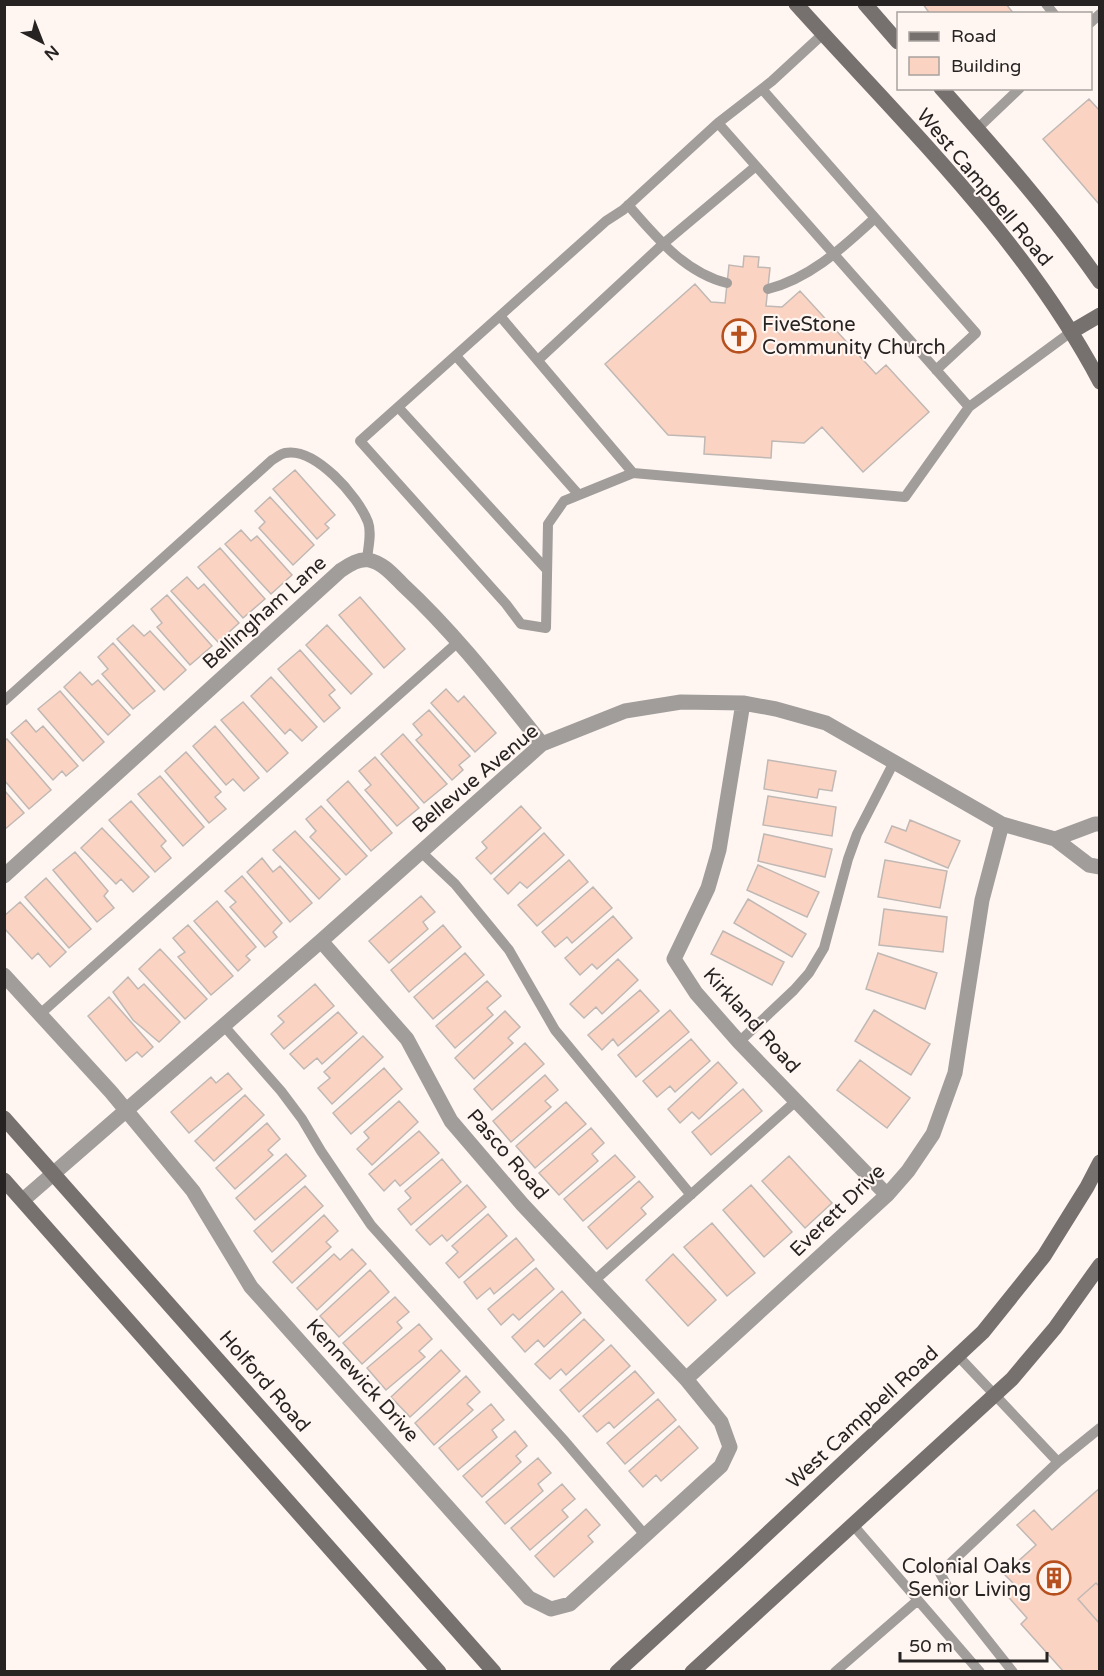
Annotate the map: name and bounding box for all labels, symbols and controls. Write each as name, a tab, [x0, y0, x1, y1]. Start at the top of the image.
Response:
north arrow	[12, 12, 72, 72]
legend	[897, 12, 1092, 90]
text: Road	[951, 25, 996, 47]
text: N	[40, 41, 63, 64]
text: Building	[951, 55, 1021, 77]
street label: West Campbell Road	[911, 104, 1057, 271]
place label: FiveStone Community Church	[762, 313, 946, 360]
church icon: FiveStone Community Church	[721, 318, 757, 354]
street label: Bellingham Lane	[198, 551, 331, 675]
street label: Bellevue Avenue	[408, 719, 544, 838]
street label: Kirkland Road	[698, 963, 805, 1078]
street label: Pasco Road	[461, 1105, 553, 1205]
street label: Everett Drive	[785, 1159, 890, 1262]
street label: Kennewick Drive	[301, 1314, 424, 1447]
street label: Holford Road	[214, 1326, 315, 1437]
street label: West Campbell Road	[782, 1341, 943, 1494]
place label: Colonial Oaks Senior Living	[902, 1555, 1031, 1602]
building icon: Colonial Oaks Senior Living	[1036, 1560, 1072, 1596]
scale bar	[900, 1625, 1047, 1663]
text: 50 m	[909, 1635, 953, 1657]

